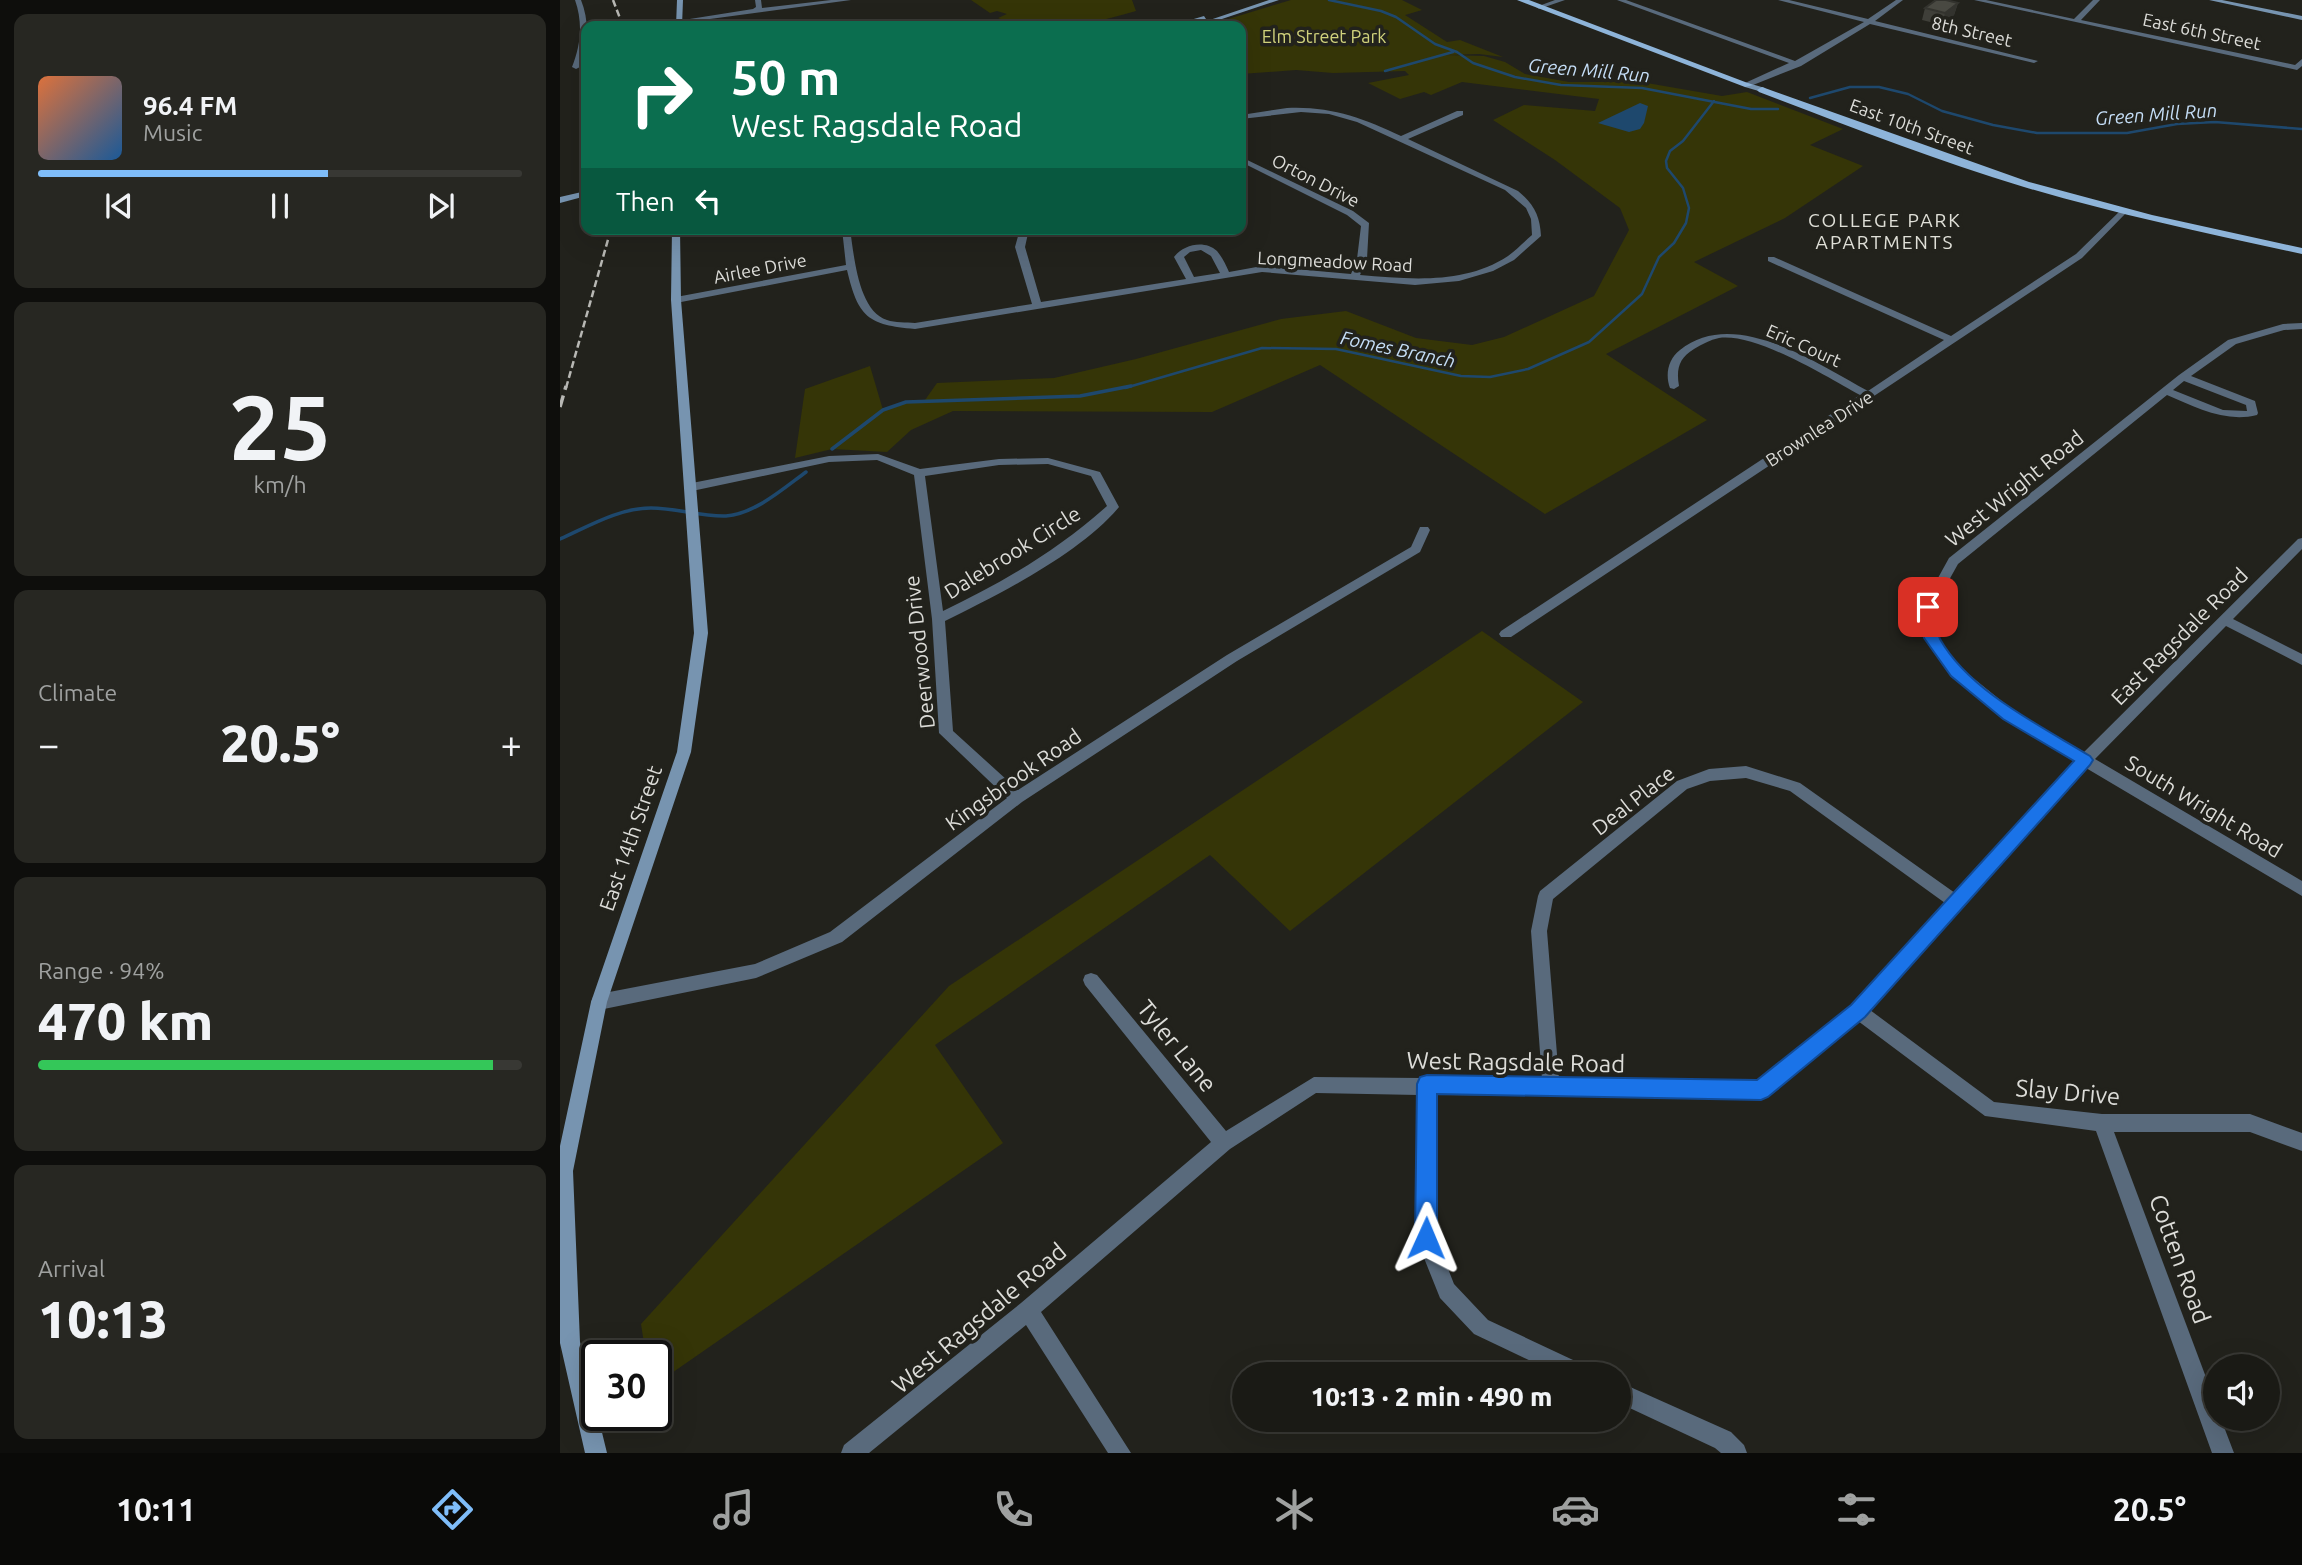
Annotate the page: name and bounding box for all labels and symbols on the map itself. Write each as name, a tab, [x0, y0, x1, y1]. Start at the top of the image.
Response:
street label: East 6th Street	[2141, 9, 2263, 53]
street label: 8th Street	[1930, 12, 2014, 50]
park label: Elm Street Park	[1262, 26, 1386, 46]
water label: Green Mill Run	[1527, 54, 1651, 86]
street label: East 10th Street	[1847, 94, 1977, 158]
water label: Green Mill Run	[2094, 99, 2218, 129]
street label: Orton Drive	[1269, 149, 1363, 211]
district label: COLLEGE PARK APARTMENTS	[1808, 209, 1962, 253]
street label: Longmeadow Road	[1257, 247, 1413, 275]
street label: Airlee Drive	[712, 249, 808, 287]
street label: Eric Court	[1764, 320, 1844, 370]
water label: Fomes Branch	[1339, 326, 1457, 372]
street label: Brownlea Drive	[1762, 386, 1876, 470]
street label: West Wright Road	[1940, 425, 2088, 551]
street label: Dalebrook Circle	[940, 501, 1084, 603]
street label: East Ragsdale Road	[2106, 563, 2252, 709]
street label: Deerwood Drive	[899, 574, 939, 730]
pin	[1898, 577, 1958, 637]
street label: Kingsbrook Road	[941, 723, 1085, 835]
street label: South Wright Road	[2121, 750, 2287, 862]
street label: Deal Place	[1587, 760, 1679, 840]
street label: East 14th Street	[594, 762, 666, 914]
street label: Tyler Lane	[1132, 995, 1222, 1097]
street label: West Ragsdale Road	[1406, 1047, 1626, 1077]
street label: Slay Drive	[2015, 1074, 2121, 1110]
street label: Cotten Road	[2144, 1191, 2216, 1327]
position arrow	[1389, 1201, 1463, 1275]
street label: West Ragsdale Road	[887, 1237, 1071, 1399]
speed limit sign: 30	[581, 1340, 672, 1431]

